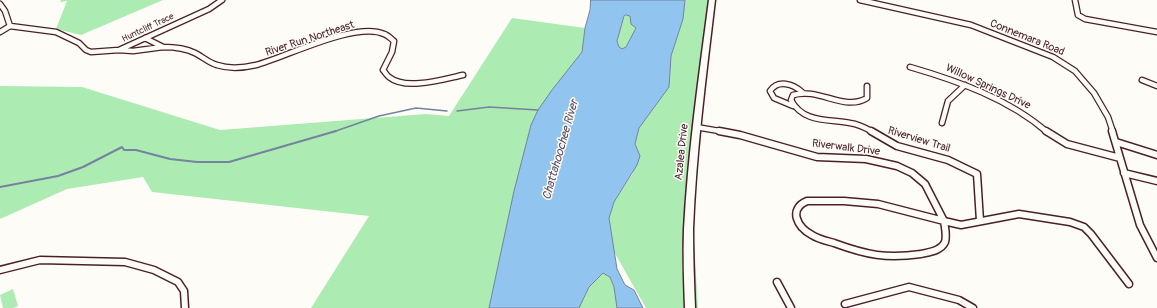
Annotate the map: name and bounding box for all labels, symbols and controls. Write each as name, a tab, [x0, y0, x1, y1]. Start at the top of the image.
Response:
street label: Huntcliff Trace	[120, 11, 176, 45]
street label: Connemara Road	[988, 17, 1066, 59]
street label: River Run Northeast	[264, 18, 356, 60]
street label: Willow Springs Drive	[943, 62, 1033, 112]
water label: Chattahoochee River	[540, 98, 582, 202]
street label: Azalea Drive	[672, 123, 692, 181]
street label: Riverview Trail	[886, 124, 952, 156]
street label: Riverwalk Drive	[811, 137, 881, 159]

